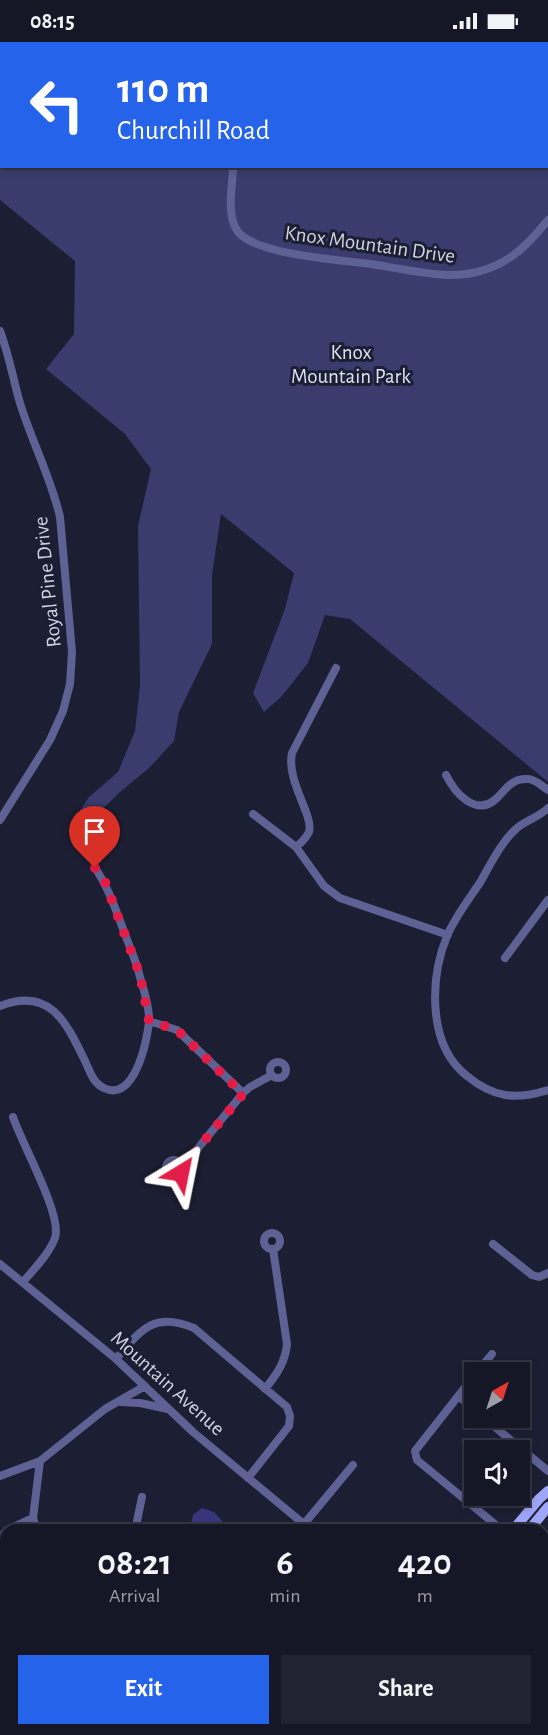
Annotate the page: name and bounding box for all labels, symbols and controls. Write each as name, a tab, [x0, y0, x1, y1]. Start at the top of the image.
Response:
text: 08:15	[30, 10, 75, 32]
icon: left	[18, 66, 96, 144]
text: 110 m	[117, 68, 209, 110]
text: Churchill Road	[117, 117, 270, 144]
street label: Knox Mountain Drive	[283, 222, 457, 267]
park label: Knox Mountain Park	[291, 342, 411, 387]
street label: Royal Pine Drive	[30, 515, 65, 648]
pin	[69, 806, 120, 868]
icon: arrive	[78, 815, 111, 848]
position arrow	[149, 1141, 213, 1205]
street label: Mountain Avenue	[107, 1327, 228, 1440]
north arrow	[464, 1362, 530, 1428]
map controls	[464, 1362, 530, 1506]
button: sound	[464, 1440, 530, 1506]
text: 08:21	[97, 1545, 172, 1581]
text: 6	[276, 1545, 294, 1581]
text: 420	[398, 1545, 452, 1581]
text: Arrival	[109, 1586, 160, 1606]
text: min	[269, 1586, 301, 1606]
text: m	[417, 1586, 433, 1606]
button: Exit	[18, 1655, 269, 1724]
button: Share	[281, 1655, 531, 1724]

